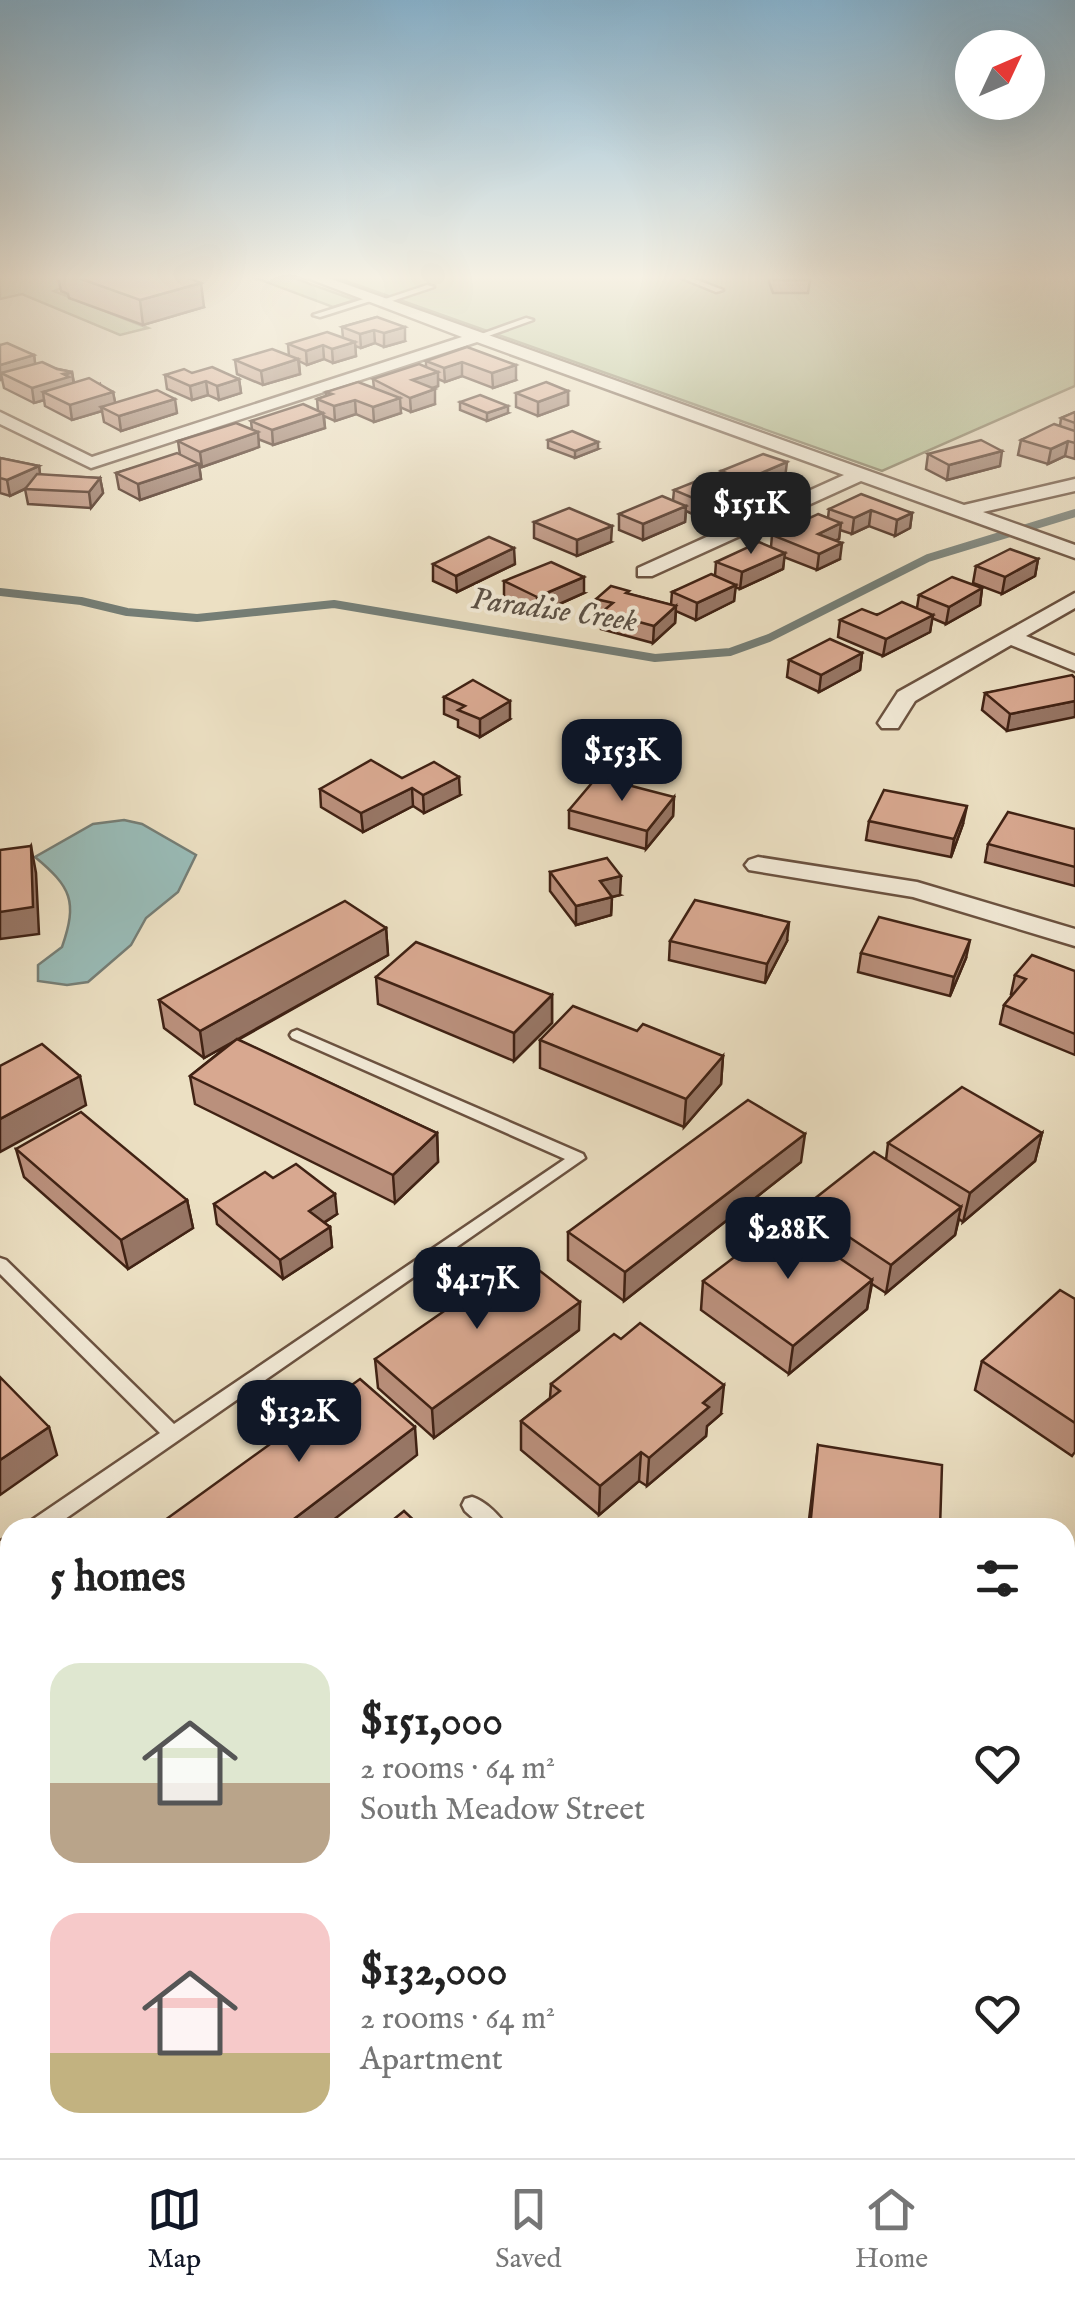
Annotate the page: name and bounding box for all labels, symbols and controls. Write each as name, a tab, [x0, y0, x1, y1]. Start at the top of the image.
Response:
north arrow	[955, 30, 1045, 120]
map controls	[955, 30, 1045, 120]
pin: $151K	[681, 472, 821, 557]
text: $151K	[713, 484, 789, 525]
water label: Paradise Creek	[468, 579, 640, 643]
pin: $153K	[552, 719, 692, 804]
text: $153K	[584, 731, 660, 772]
pin: $288K	[718, 1197, 858, 1282]
text: $288K	[748, 1209, 828, 1250]
pin: $417K	[407, 1247, 547, 1332]
text: $417K	[435, 1259, 519, 1300]
pin: $132K	[229, 1380, 369, 1465]
text: $132K	[259, 1392, 339, 1433]
icon: filters	[970, 1551, 1025, 1606]
text: 5 homes	[50, 1552, 186, 1605]
text: $151,000	[360, 1696, 503, 1749]
icon: home	[130, 1703, 250, 1823]
icon: heart	[970, 1736, 1025, 1791]
text: 2 rooms · 64 m²	[360, 1749, 555, 1790]
text: South Meadow Street	[360, 1790, 645, 1831]
text: $132,000	[360, 1946, 507, 1999]
icon: home	[130, 1953, 250, 2073]
icon: heart	[970, 1986, 1025, 2041]
text: 2 rooms · 64 m²	[360, 1999, 555, 2040]
text: Apartment	[360, 2040, 503, 2081]
tab: Map	[147, 2182, 202, 2277]
tab: Saved	[495, 2182, 562, 2277]
tab: Home	[855, 2182, 928, 2277]

